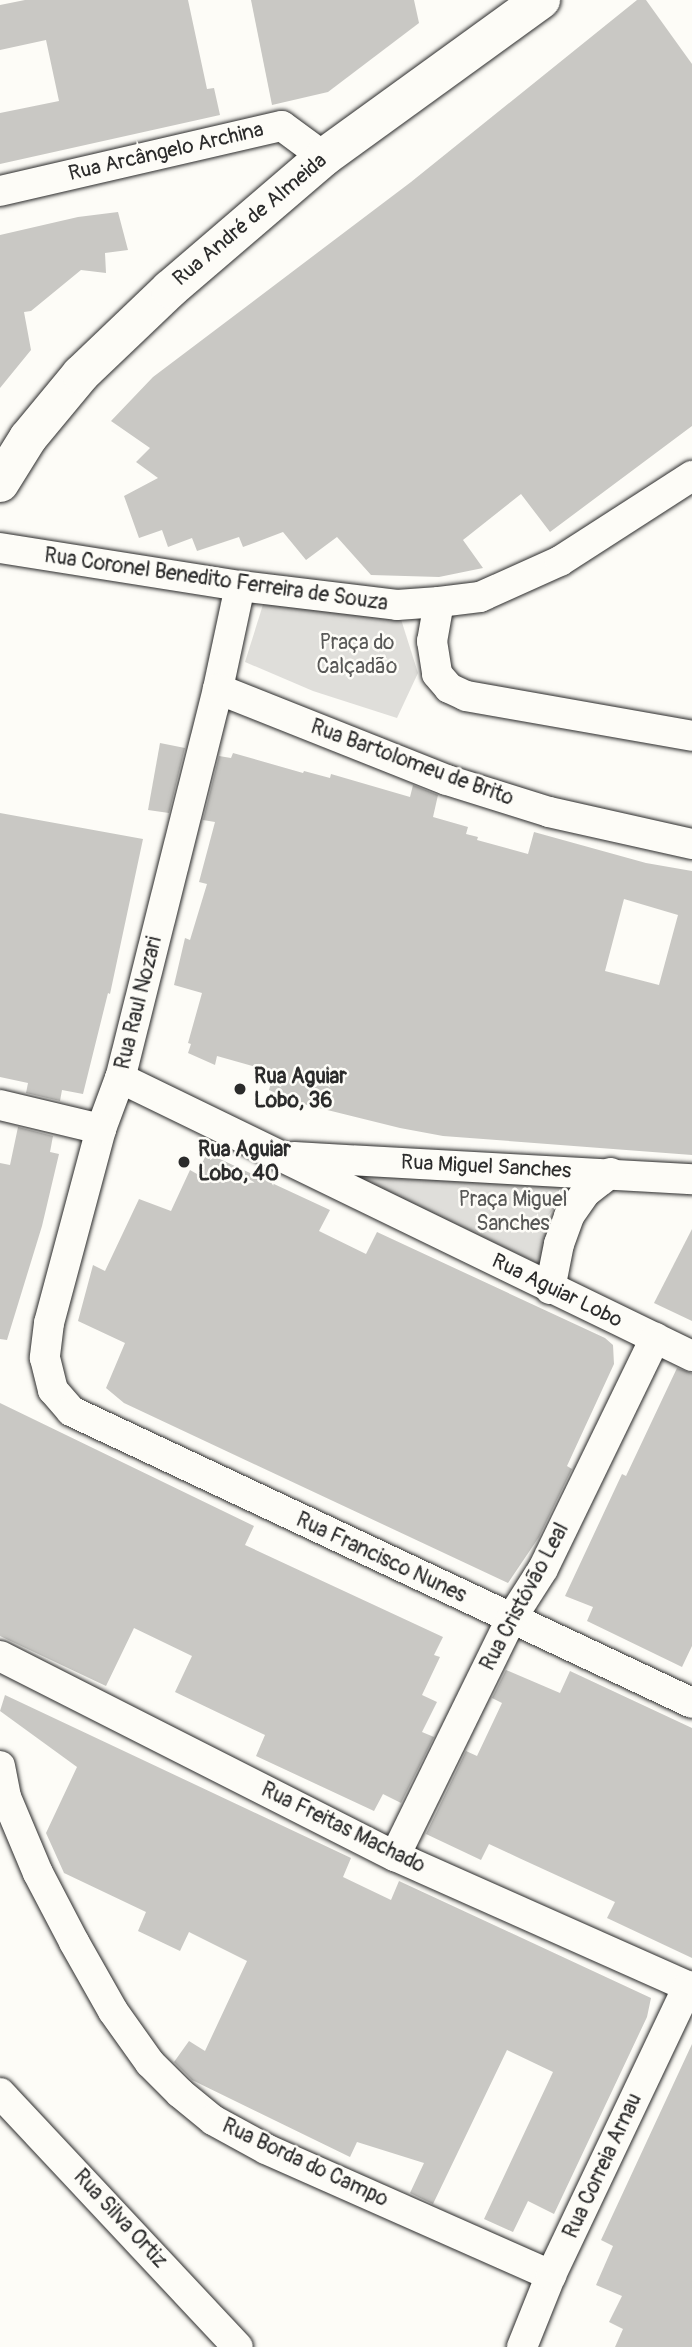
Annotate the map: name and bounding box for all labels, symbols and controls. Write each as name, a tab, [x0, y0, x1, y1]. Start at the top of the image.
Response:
street label: Rua Arcângelo Archina	[66, 117, 266, 187]
street label: Rua André de Almeida	[168, 148, 332, 292]
street label: Rua Coronel Benedito Ferreira de Souza	[43, 543, 389, 617]
park label: Praça do Calçadão	[317, 630, 397, 680]
street label: Rua Bartolomeu de Brito	[307, 715, 517, 811]
street label: Rua Raul Nozari	[110, 934, 168, 1072]
place label: Rua Aguiar Lobo, 36	[254, 1064, 347, 1114]
marker: Rua Aguiar Lobo, 36	[232, 1081, 248, 1097]
place label: Rua Aguiar Lobo, 40	[198, 1137, 291, 1187]
street label: Rua Miguel Sanches	[400, 1150, 572, 1184]
marker: Rua Aguiar Lobo, 40	[176, 1154, 192, 1170]
park label: Praça Miguel Sanches	[459, 1187, 567, 1237]
street label: Rua Aguiar Lobo	[488, 1249, 626, 1333]
street label: Rua Francisco Nunes	[292, 1508, 470, 1608]
street label: Rua Cristóvão Leal	[475, 1519, 575, 1675]
street label: Rua Freitas Machado	[257, 1777, 429, 1879]
street label: Rua Correia Arnau	[558, 2089, 648, 2243]
street label: Rua Borda do Campo	[218, 2114, 392, 2212]
street label: Rua Silva Ortiz	[68, 2164, 172, 2274]

